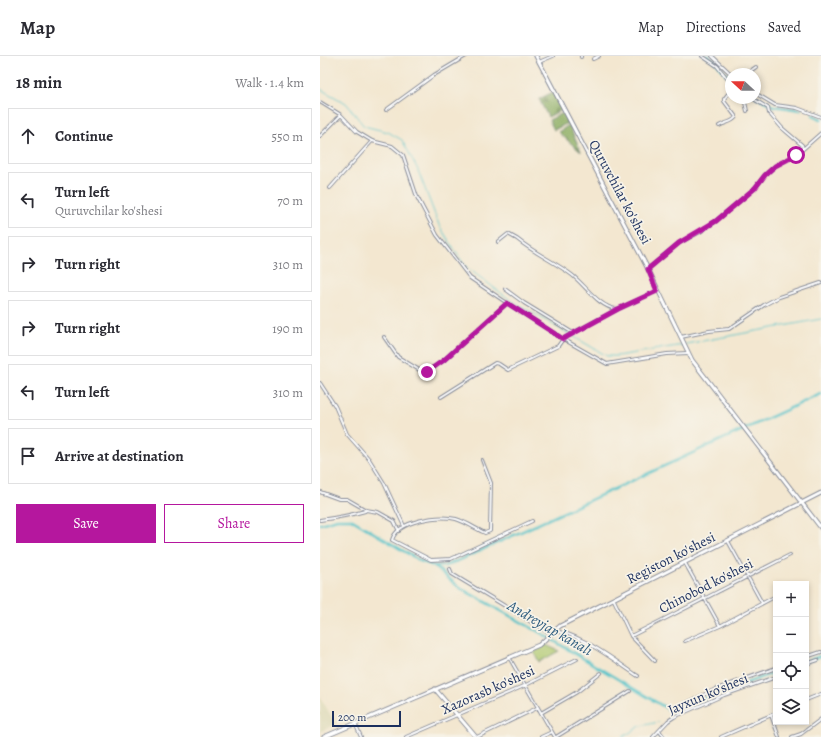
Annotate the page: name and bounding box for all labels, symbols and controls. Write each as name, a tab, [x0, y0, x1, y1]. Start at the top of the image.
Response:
text: Map	[20, 15, 55, 41]
text: Map	[638, 18, 664, 37]
text: Directions	[686, 18, 746, 37]
text: Saved	[768, 18, 801, 37]
north arrow	[725, 68, 761, 104]
text: 18 min	[16, 71, 62, 94]
text: Walk · 1.4 km	[235, 74, 304, 91]
icon: ahead	[17, 125, 39, 147]
text: Continue	[55, 126, 113, 146]
text: 550 m	[272, 128, 303, 145]
street label: Quruvchilar ko'shesi	[584, 136, 656, 248]
route start	[787, 146, 805, 164]
text: Turn left	[55, 182, 110, 202]
icon: left	[17, 189, 39, 211]
text: 70 m	[277, 192, 303, 209]
text: Quruvchilar ko'shesi	[55, 202, 163, 219]
icon: right	[17, 253, 39, 275]
text: Turn right	[55, 254, 120, 274]
text: 310 m	[273, 256, 303, 273]
icon: right	[17, 317, 39, 339]
text: Turn right	[55, 318, 120, 338]
text: 190 m	[272, 320, 303, 337]
route end	[418, 363, 436, 381]
icon: left	[17, 381, 39, 403]
text: Turn left	[55, 382, 110, 402]
text: 310 m	[273, 384, 303, 401]
icon: arrive	[17, 445, 39, 467]
text: Arrive at destination	[55, 446, 184, 466]
button: Save	[16, 504, 156, 543]
button: Share	[164, 504, 304, 543]
street label: Registon ko'shesi	[623, 527, 719, 589]
street label: Chinobod ko'shesi	[656, 554, 756, 618]
map controls	[773, 581, 809, 725]
button: +	[773, 581, 809, 617]
water label: Andreyjap kanalı	[503, 595, 596, 660]
button: −	[773, 617, 809, 653]
button: locate	[773, 653, 809, 689]
street label: Xazorasb ko'shesi	[438, 661, 538, 719]
street label: Jayxun ko'shesi	[665, 669, 751, 719]
button: layers	[773, 689, 809, 725]
scale bar	[332, 709, 401, 728]
text: 200 m	[338, 710, 366, 725]

